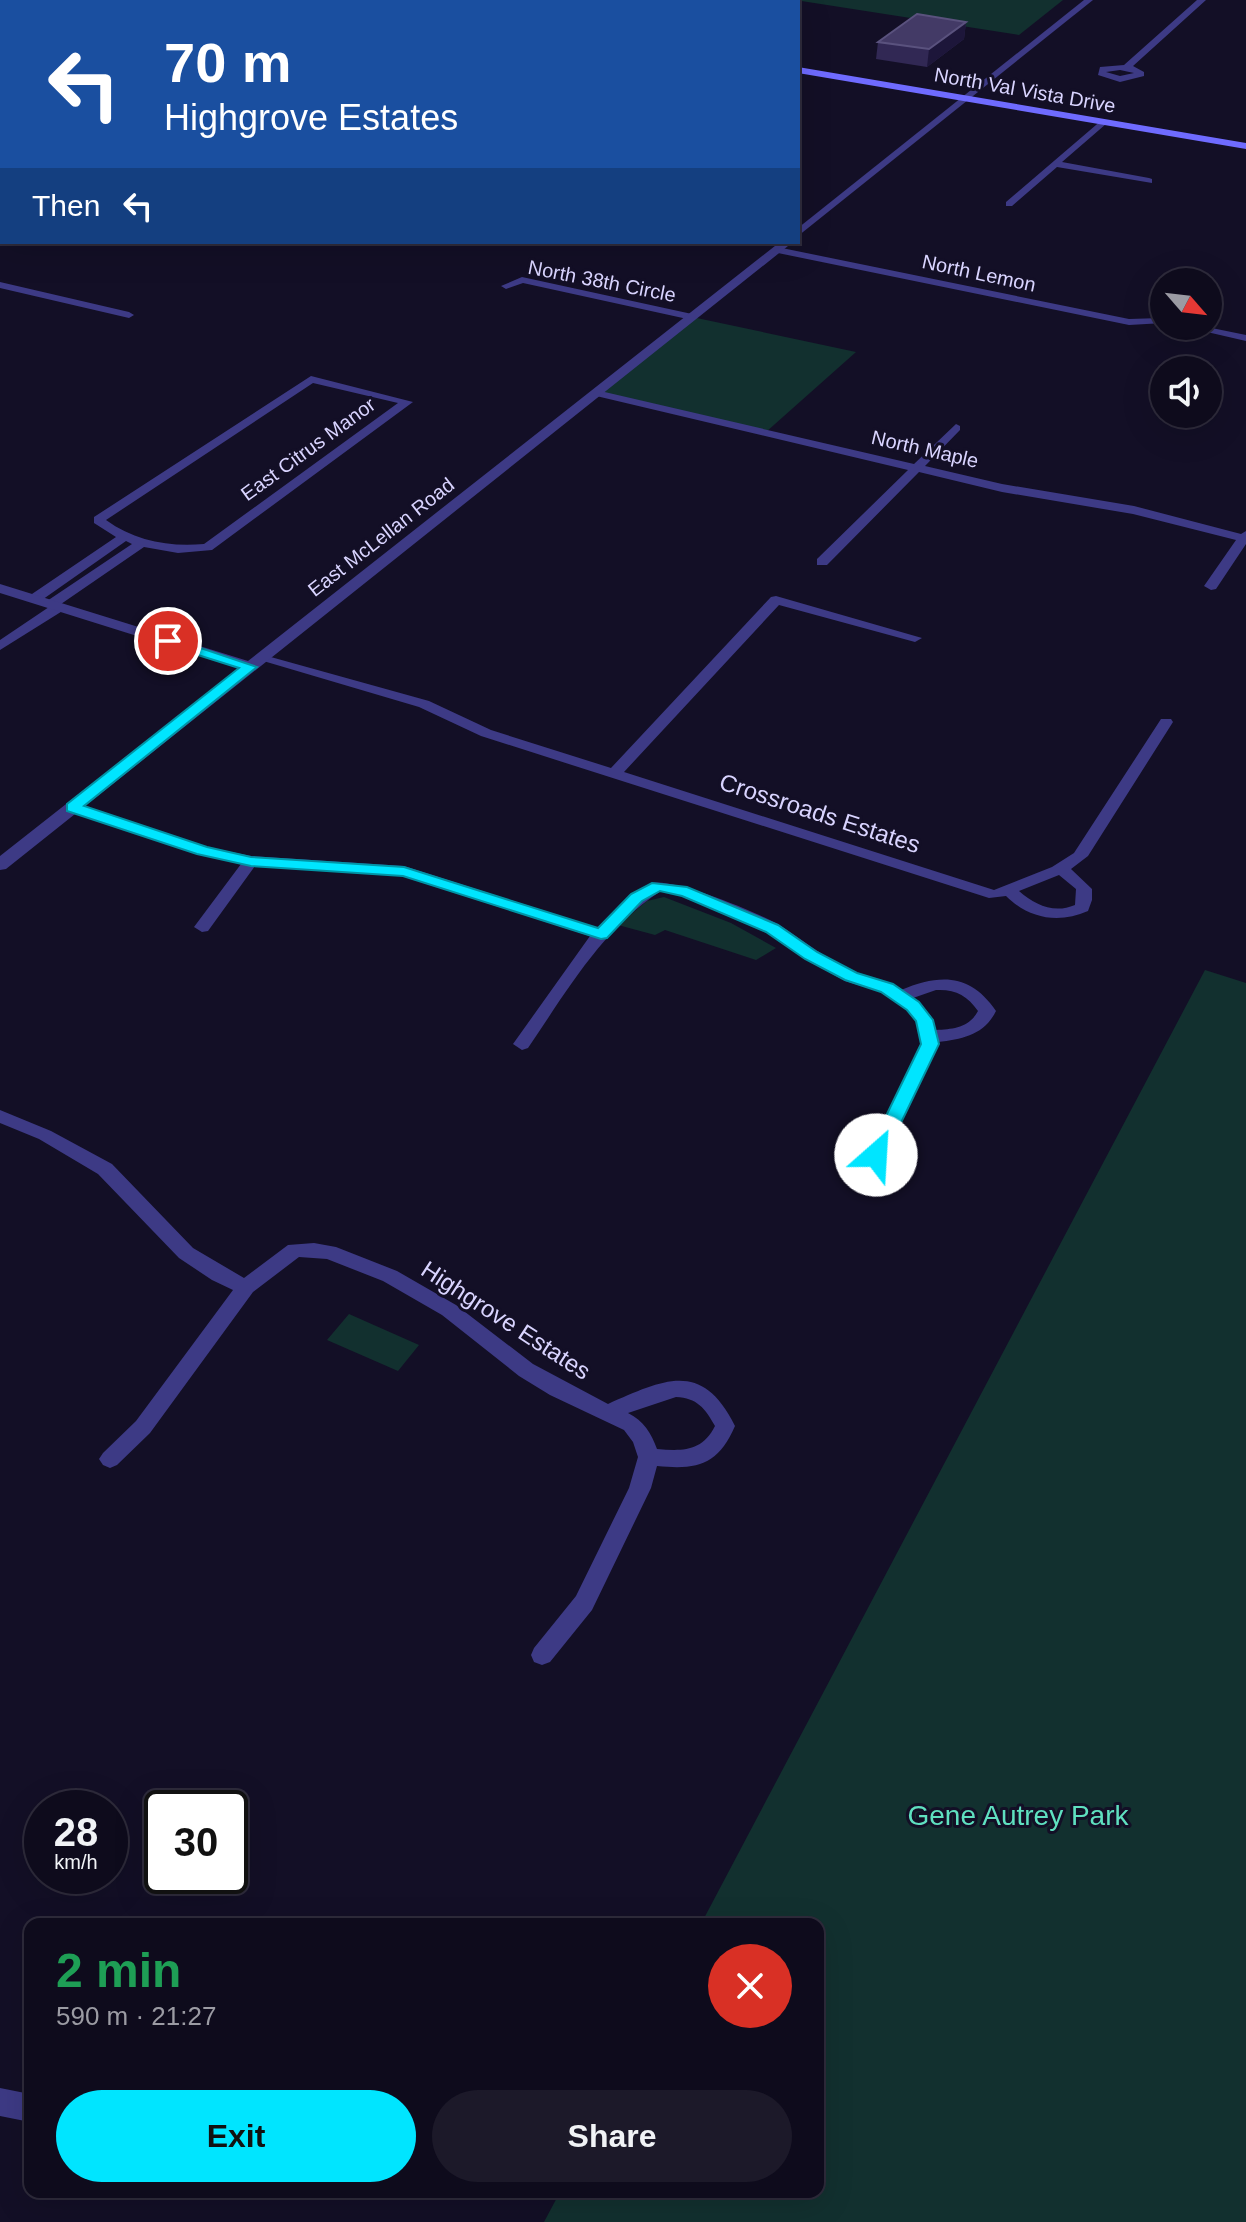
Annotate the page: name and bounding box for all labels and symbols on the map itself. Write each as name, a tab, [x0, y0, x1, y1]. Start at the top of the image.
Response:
street label: North Val Vista Drive	[933, 63, 1117, 117]
street label: North Lemon	[920, 250, 1038, 296]
street label: North 38th Circle	[526, 256, 678, 306]
north arrow	[1150, 268, 1222, 340]
street label: East Citrus Manor	[237, 393, 379, 505]
street label: North Maple	[869, 426, 981, 472]
street label: East McLellan Road	[304, 473, 458, 601]
pin	[134, 607, 202, 675]
street label: Crossroads Estates	[716, 768, 924, 858]
position arrow	[834, 1113, 918, 1197]
street label: Highgrove Estates	[416, 1255, 596, 1385]
speed limit sign: 30	[144, 1790, 248, 1894]
park label: Gene Autrey Park	[907, 1800, 1129, 1831]

